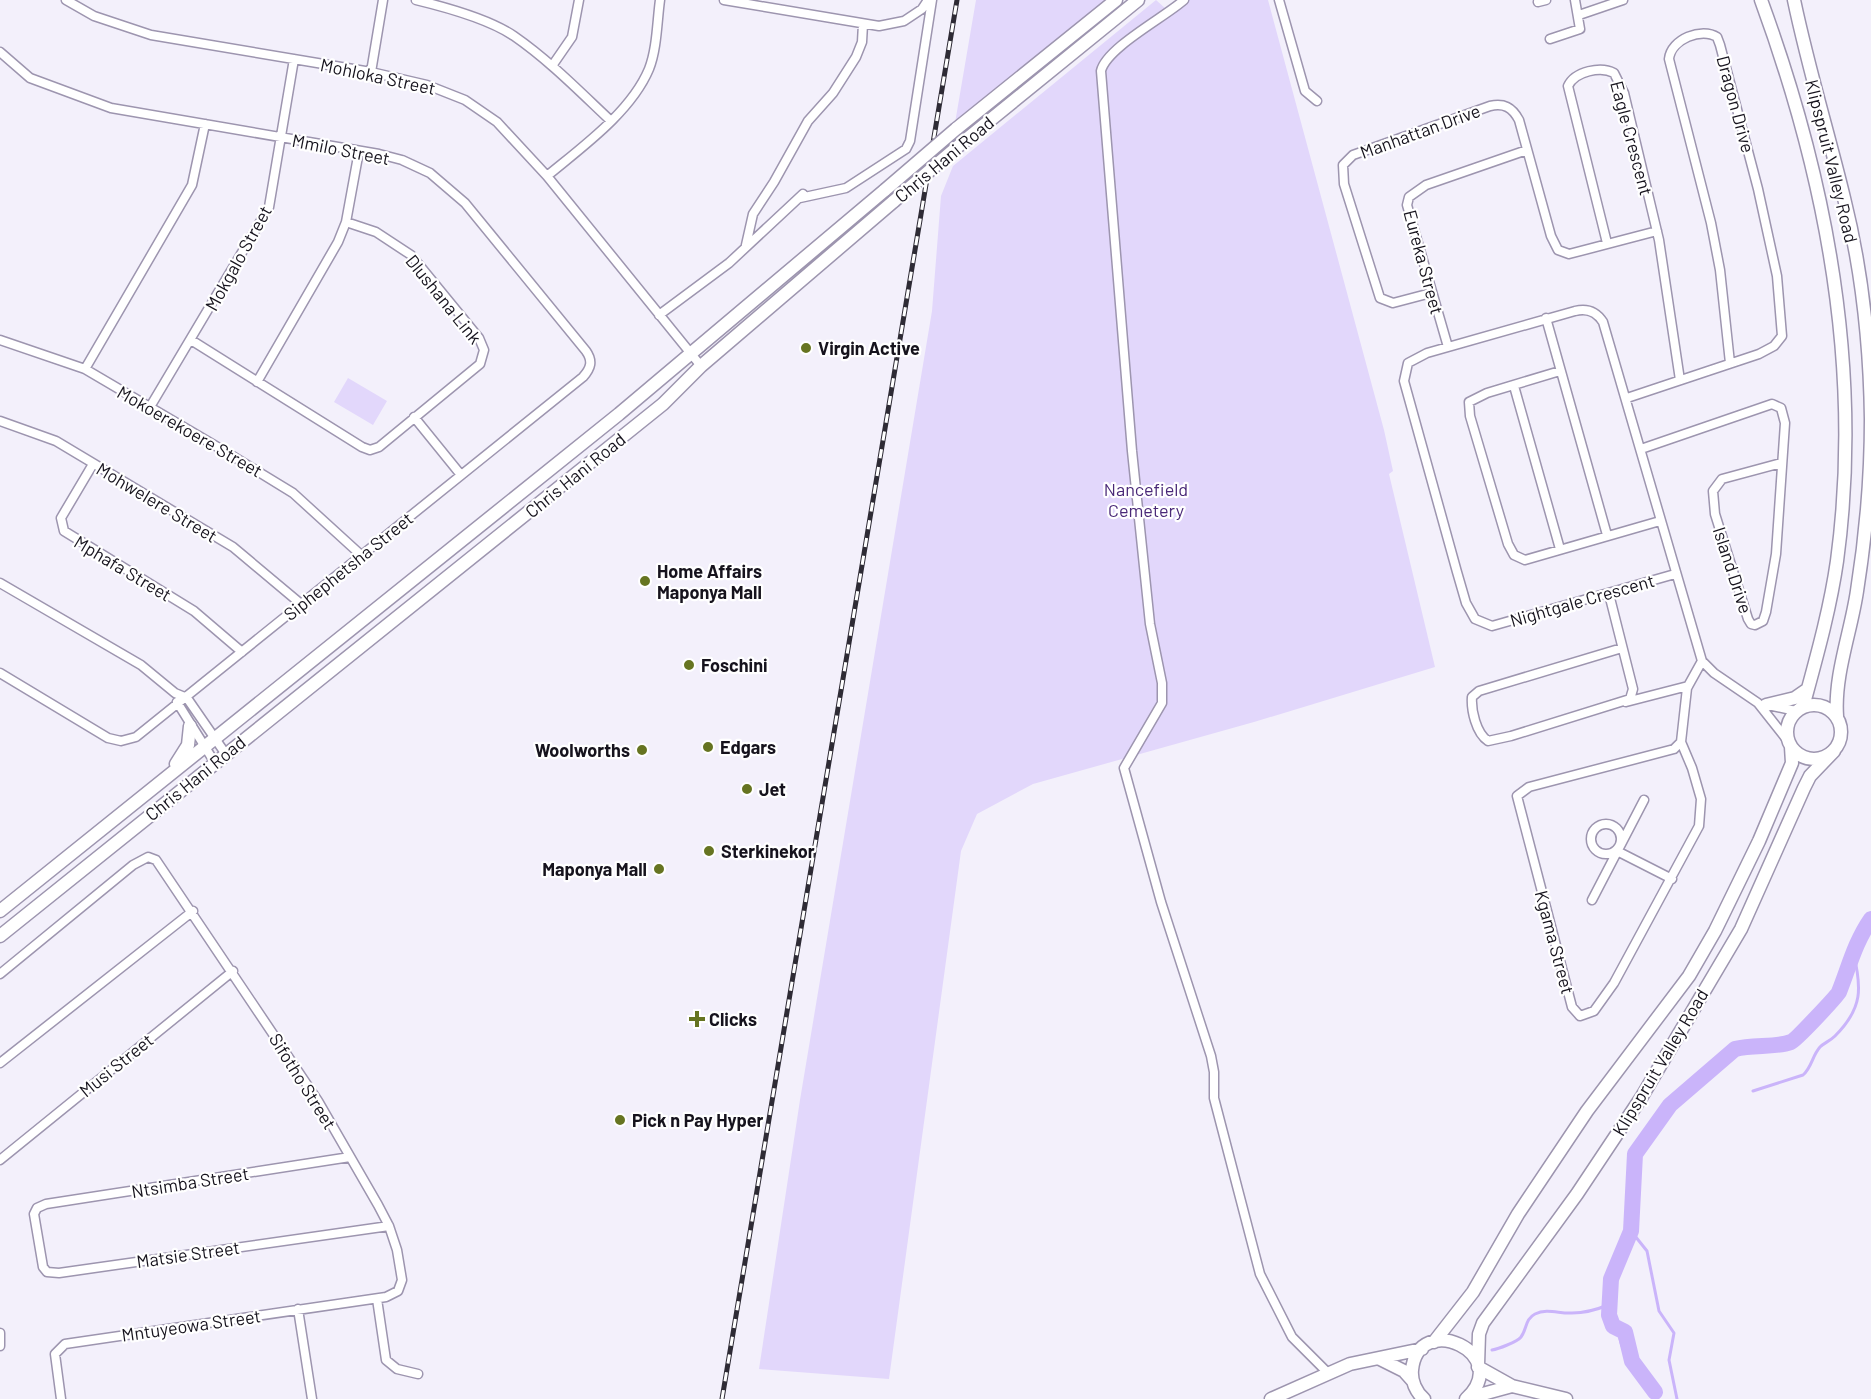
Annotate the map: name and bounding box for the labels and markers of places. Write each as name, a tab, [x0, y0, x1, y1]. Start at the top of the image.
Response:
place label: Virgin Active	[818, 337, 920, 359]
marker: Virgin Active	[799, 341, 813, 355]
place label: Home Affairs Maponya Mall	[657, 560, 762, 603]
marker: Home Affairs Maponya Mall	[638, 574, 652, 588]
place label: Foschini	[701, 654, 768, 676]
marker: Foschini	[682, 658, 696, 672]
place label: Edgars	[720, 736, 776, 758]
place label: Woolworths	[535, 739, 630, 761]
marker: Edgars	[701, 740, 715, 754]
marker: Woolworths	[635, 743, 649, 757]
place label: Jet	[759, 778, 786, 800]
marker: Jet	[740, 782, 754, 796]
place label: Sterkinekor	[721, 840, 815, 862]
marker: Sterkinekor	[702, 844, 716, 858]
place label: Maponya Mall	[542, 858, 647, 880]
marker: Maponya Mall	[652, 862, 666, 876]
place label: Clicks	[709, 1008, 757, 1030]
marker: Clicks	[690, 1012, 704, 1026]
place label: Pick n Pay Hyper	[632, 1109, 764, 1131]
marker: Pick n Pay Hyper	[613, 1113, 627, 1127]

